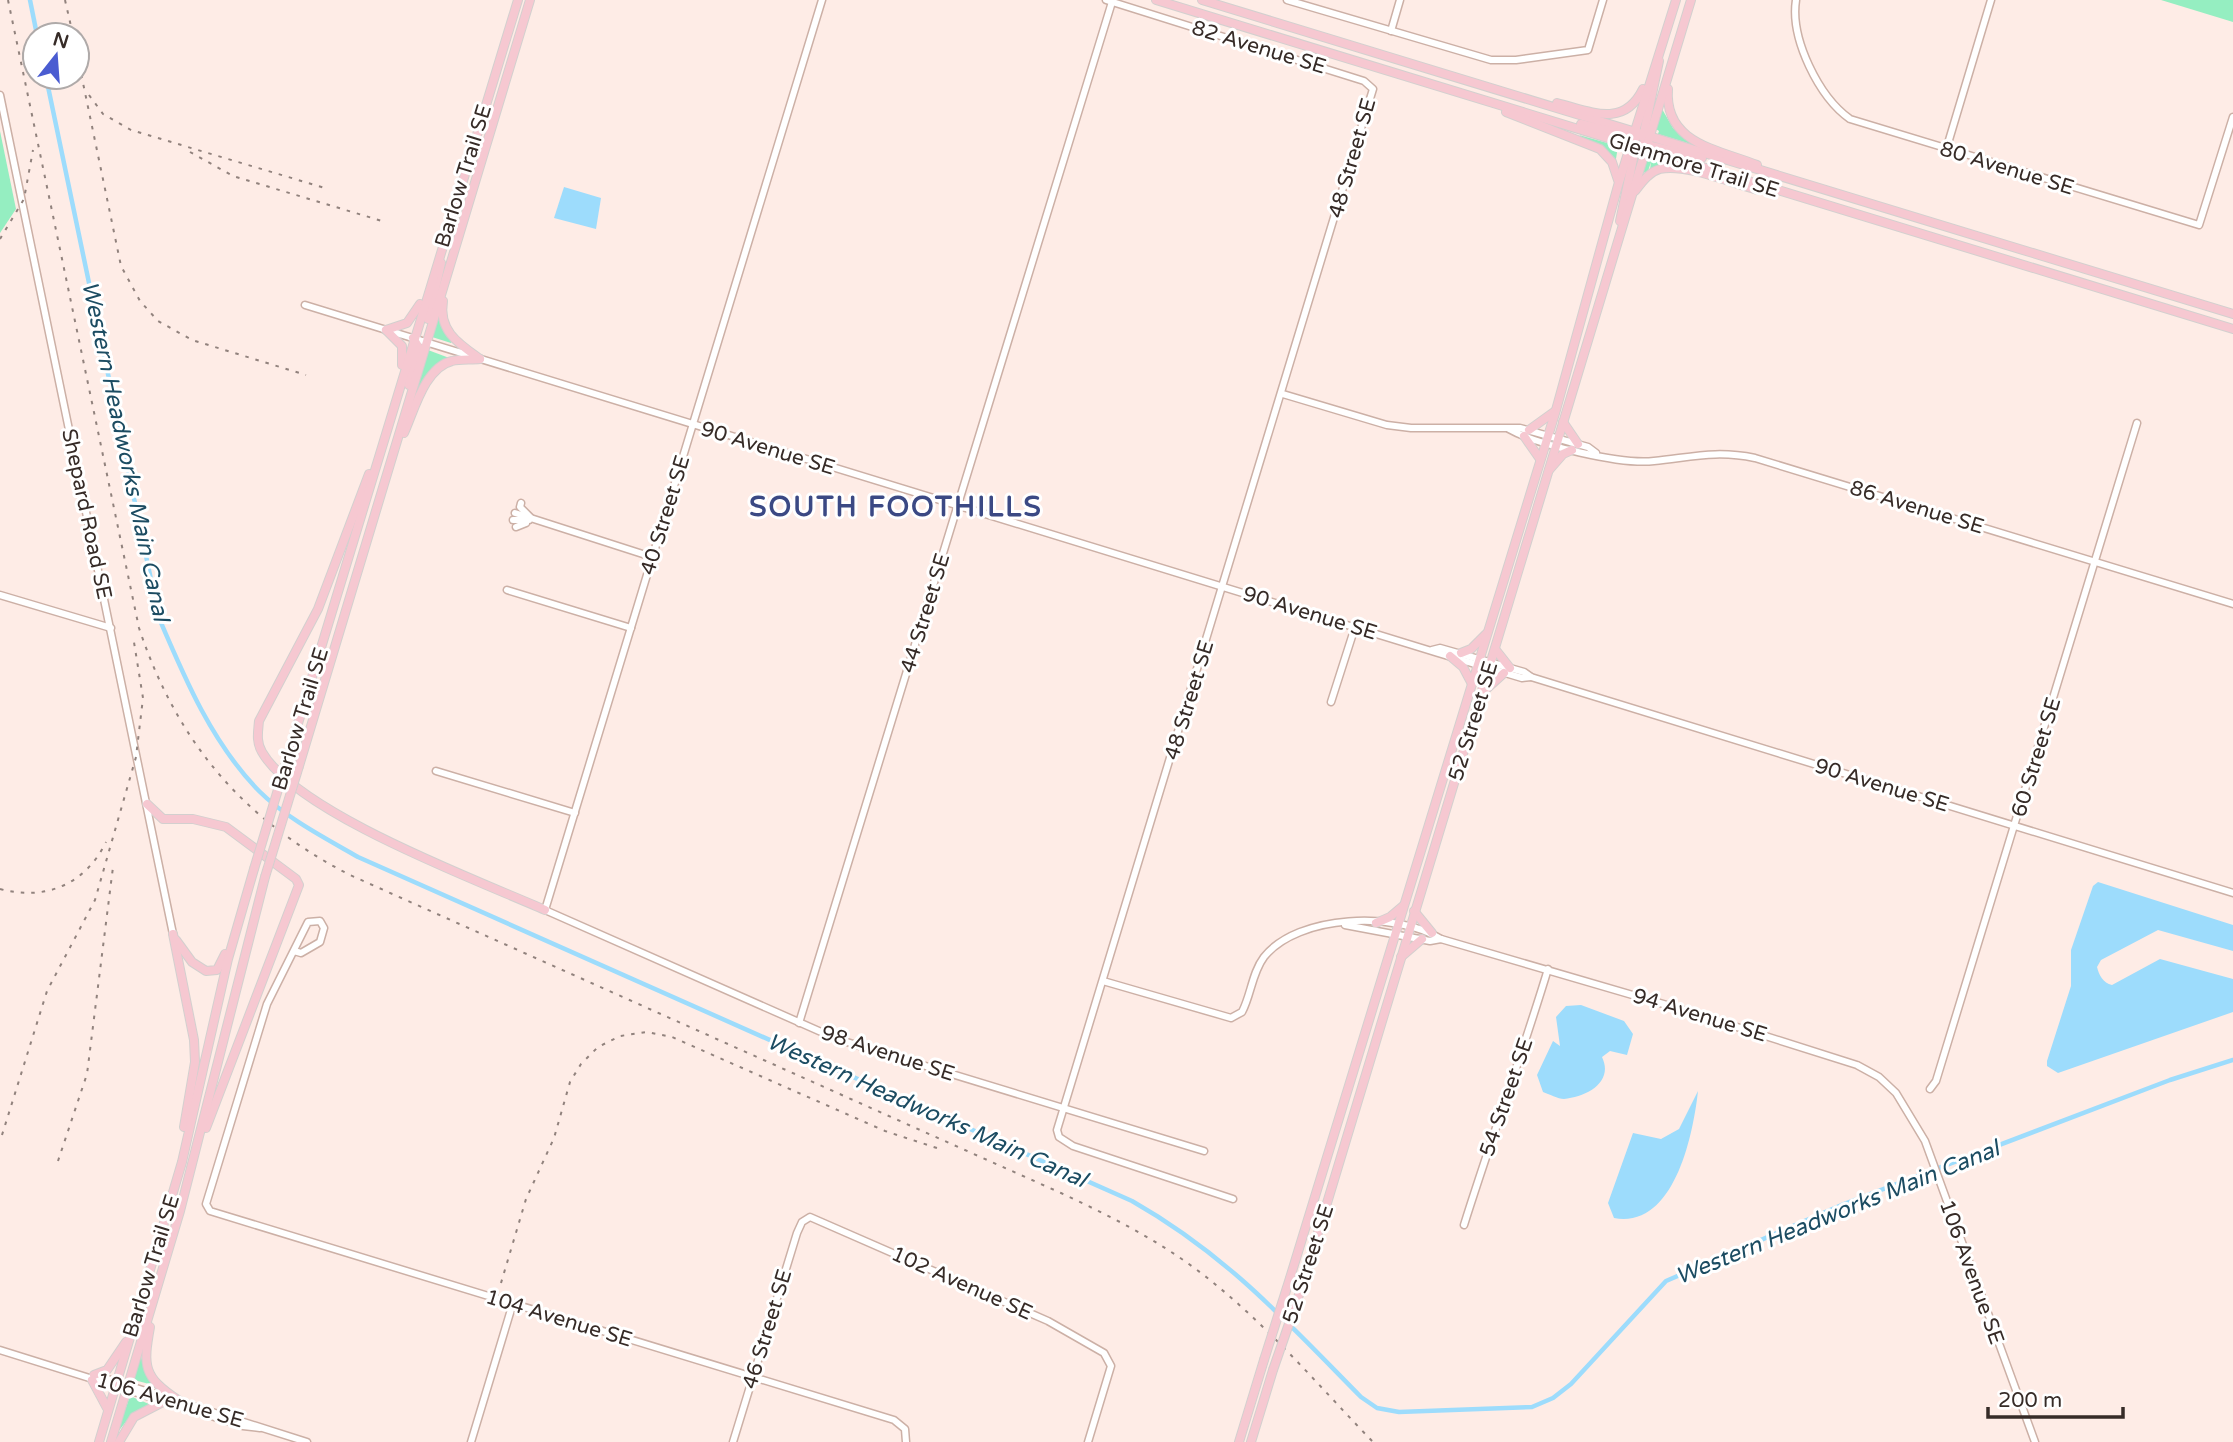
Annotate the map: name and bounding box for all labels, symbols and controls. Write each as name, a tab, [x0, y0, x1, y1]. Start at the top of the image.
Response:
street label: 82 Avenue SE	[1189, 15, 1329, 80]
north arrow	[21, 21, 91, 91]
text: N	[50, 28, 71, 53]
street label: 48 Street SE	[1323, 95, 1382, 221]
street label: Barlow Trail SE	[430, 102, 497, 251]
street label: Glenmore Trail SE	[1606, 128, 1782, 203]
street label: 80 Avenue SE	[1937, 136, 2077, 201]
water label: Western Headworks Main Canal	[75, 279, 175, 626]
street label: 90 Avenue SE	[698, 416, 838, 481]
street label: Shepard Road SE	[56, 427, 117, 602]
street label: 40 Street SE	[635, 452, 696, 578]
street label: 86 Avenue SE	[1847, 475, 1987, 540]
district label: SOUTH FOOTHILLS	[749, 490, 1043, 524]
street label: 44 Street SE	[895, 550, 956, 676]
street label: 90 Avenue SE	[1240, 581, 1380, 646]
street label: 48 Street SE	[1159, 637, 1220, 763]
street label: Barlow Trail SE	[267, 645, 334, 794]
street label: 52 Street SE	[1443, 658, 1504, 784]
street label: 60 Street SE	[2006, 694, 2067, 820]
street label: 90 Avenue SE	[1812, 753, 1952, 818]
street label: 94 Avenue SE	[1630, 983, 1770, 1048]
street label: 98 Avenue SE	[818, 1020, 958, 1087]
water label: Western Headworks Main Canal	[762, 1028, 1093, 1195]
street label: 54 Street SE	[1475, 1035, 1538, 1160]
water label: Western Headworks Main Canal	[1671, 1134, 2006, 1291]
street label: Barlow Trail SE	[118, 1192, 185, 1341]
street label: 106 Avenue SE	[1934, 1196, 2009, 1348]
street label: 52 Street SE	[1277, 1201, 1339, 1327]
street label: 102 Avenue SE	[887, 1241, 1036, 1326]
street label: 46 Street SE	[737, 1266, 798, 1392]
street label: 104 Avenue SE	[483, 1284, 635, 1353]
street label: 106 Avenue SE	[93, 1368, 246, 1433]
scale bar	[1988, 1376, 2123, 1420]
text: 200 m	[1998, 1388, 2062, 1413]

